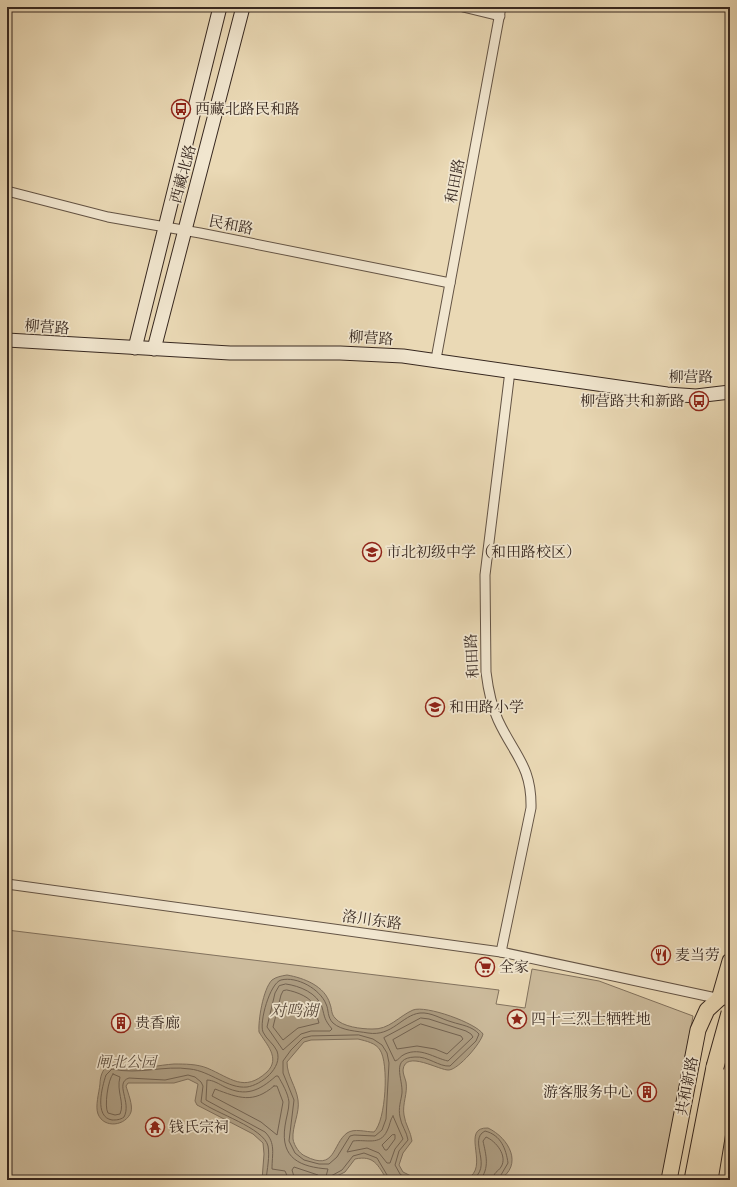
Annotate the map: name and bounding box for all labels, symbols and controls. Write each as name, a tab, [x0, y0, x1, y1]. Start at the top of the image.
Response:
bus stop icon: 西藏北路民和路	[170, 98, 192, 120]
place label: 西藏北路民和路	[195, 99, 300, 119]
street label: 西藏北路	[166, 142, 200, 206]
street label: 和田路	[441, 157, 469, 205]
street label: 民和路	[207, 211, 255, 239]
street label: 柳营路	[24, 315, 70, 339]
street label: 柳营路	[348, 327, 394, 349]
street label: 柳营路	[668, 367, 714, 387]
bus stop icon: 柳营路共和新路	[688, 390, 710, 412]
place label: 柳营路共和新路	[580, 391, 685, 411]
school or university icon: 市北初级中学（和田路校区）	[361, 541, 383, 563]
place label: 市北初级中学（和田路校区）	[386, 542, 581, 562]
street label: 和田路	[461, 633, 483, 679]
school or university icon: 和田路小学	[424, 696, 446, 718]
place label: 和田路小学	[449, 697, 524, 717]
street label: 洛川东路	[341, 906, 403, 934]
restaurant icon: 麦当劳	[650, 944, 672, 966]
place label: 麦当劳	[675, 945, 720, 965]
supermarket icon: 全家	[474, 956, 496, 978]
place label: 全家	[499, 957, 529, 977]
water label: 对鸣湖	[270, 1000, 321, 1022]
place icon: 四十三烈士牺牲地	[506, 1008, 528, 1030]
place label: 四十三烈士牺牲地	[531, 1009, 651, 1029]
building icon: 贵香廊	[110, 1012, 132, 1034]
place label: 贵香廊	[135, 1013, 180, 1033]
park label: 闸北公园	[96, 1052, 158, 1072]
street label: 共和新路	[671, 1055, 703, 1117]
building icon: 游客服务中心	[636, 1081, 658, 1103]
place label: 游客服务中心	[543, 1082, 633, 1102]
temple icon: 钱氏宗祠	[144, 1116, 166, 1138]
place label: 钱氏宗祠	[169, 1117, 229, 1137]

